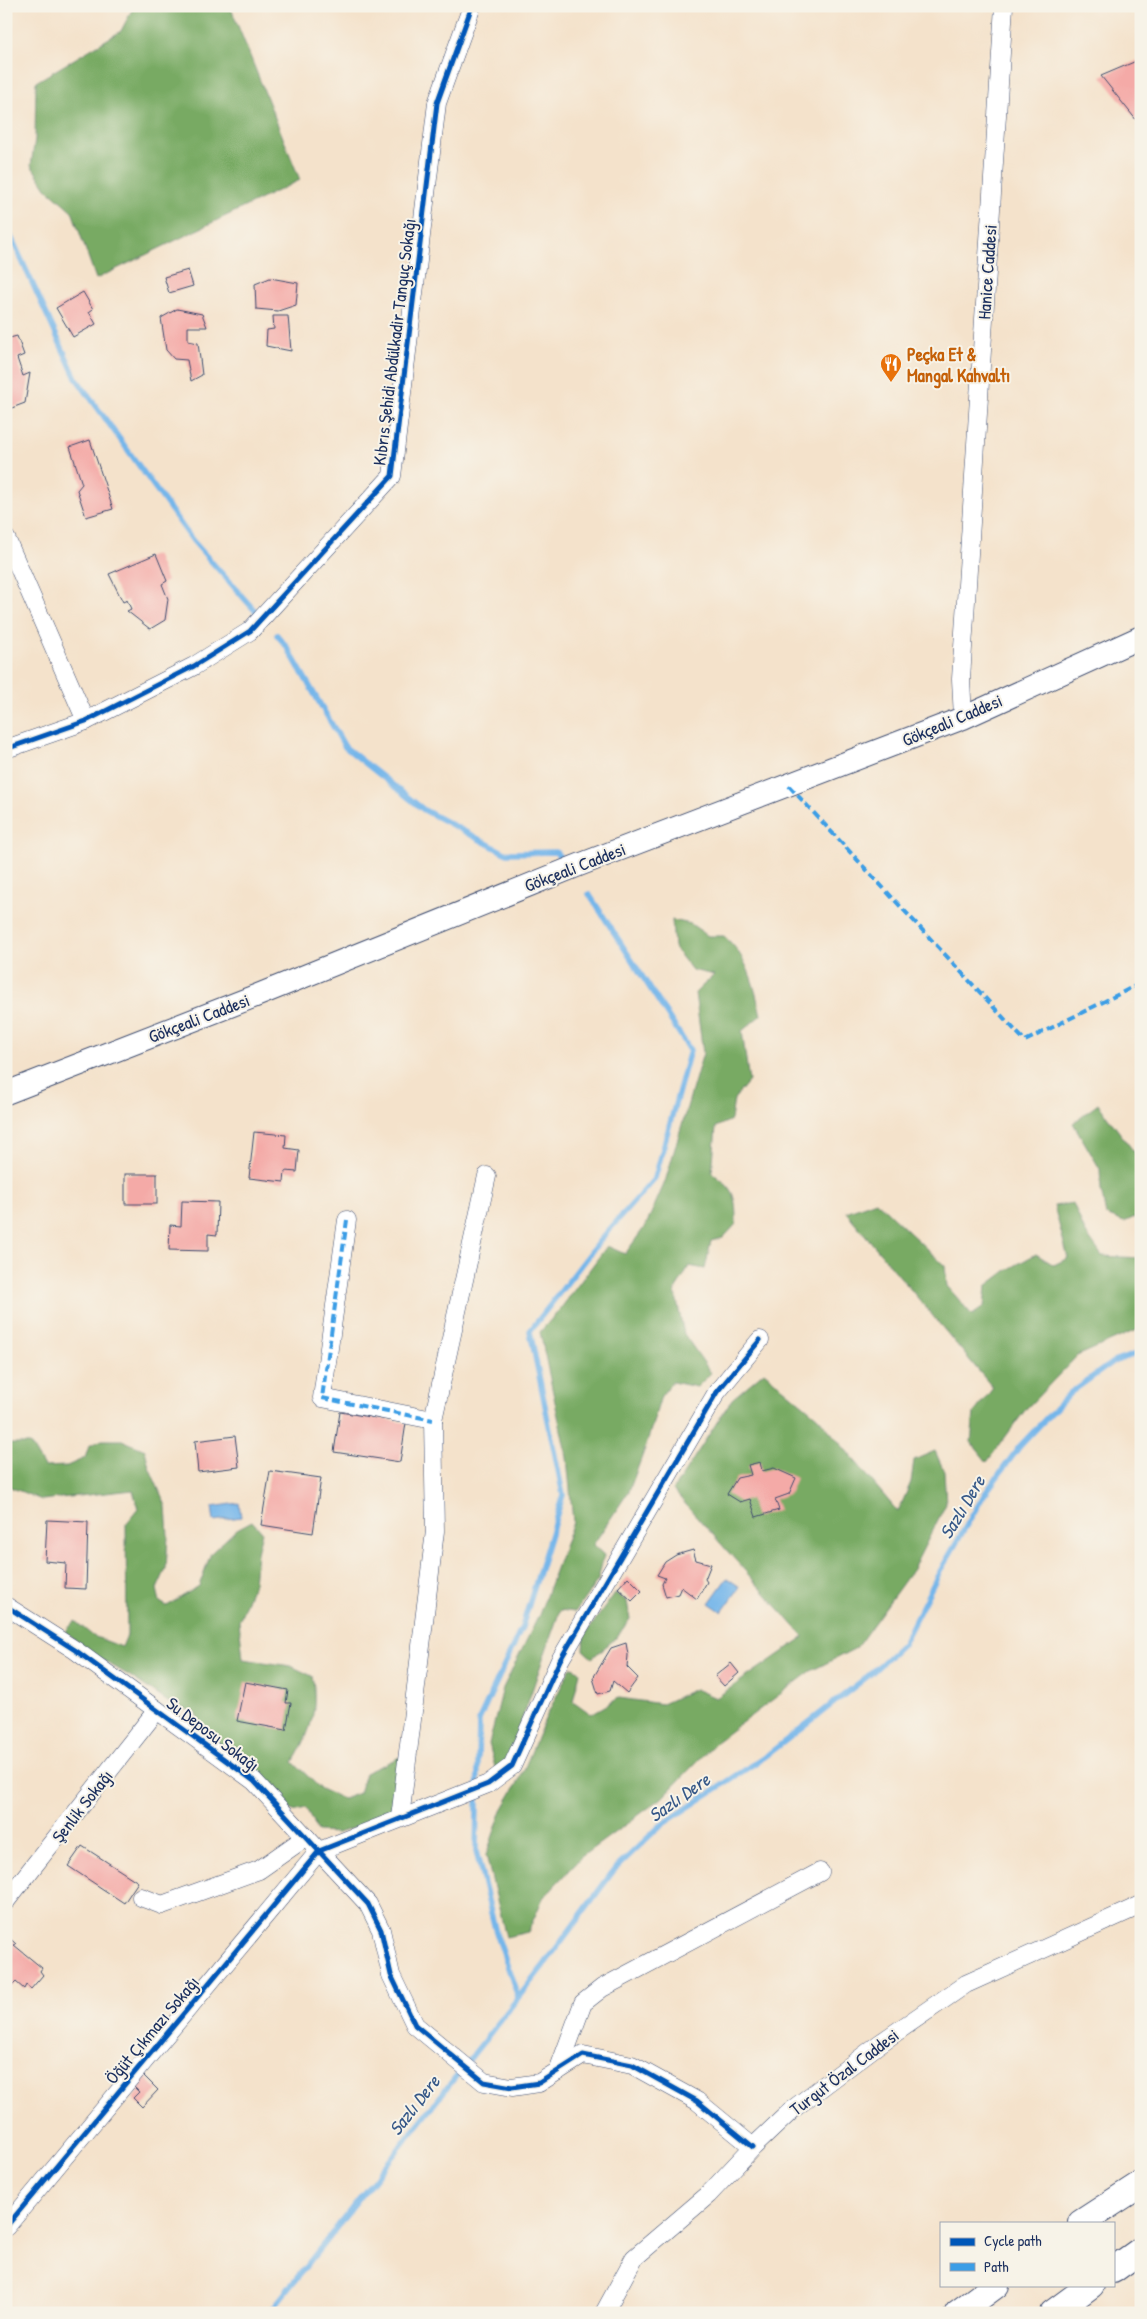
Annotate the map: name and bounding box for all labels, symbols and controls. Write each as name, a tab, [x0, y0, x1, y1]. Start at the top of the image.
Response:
street label: Kıbrıs Şehidi Abdülkadir Tanguç Sokağı	[366, 217, 422, 467]
street label: Hanice Caddesi	[971, 224, 1003, 320]
place label: Peçka Et & Mangal Kahvaltı	[907, 342, 1010, 389]
restaurant icon: Peçka Et & Mangal Kahvaltı	[879, 352, 903, 383]
street label: Gökçeali Caddesi	[898, 688, 1006, 752]
street label: Gökçeali Caddesi	[521, 836, 629, 898]
street label: Gökçeali Caddesi	[145, 987, 253, 1049]
water label: Sazlı Dere	[933, 1469, 992, 1543]
street label: Su Deposu Sokağı	[161, 1691, 265, 1777]
street label: Şenlik Sokağı	[46, 1764, 118, 1848]
water label: Sazlı Dere	[643, 1766, 716, 1828]
street label: Öğüt Çıkmazı Sokağı	[99, 1971, 205, 2089]
street label: Turgut Özal Caddesi	[784, 2023, 904, 2121]
water label: Sazlı Dere	[382, 2069, 447, 2140]
legend	[940, 2222, 1114, 2286]
text: Cycle path	[984, 2230, 1042, 2251]
text: Path	[984, 2256, 1009, 2277]

